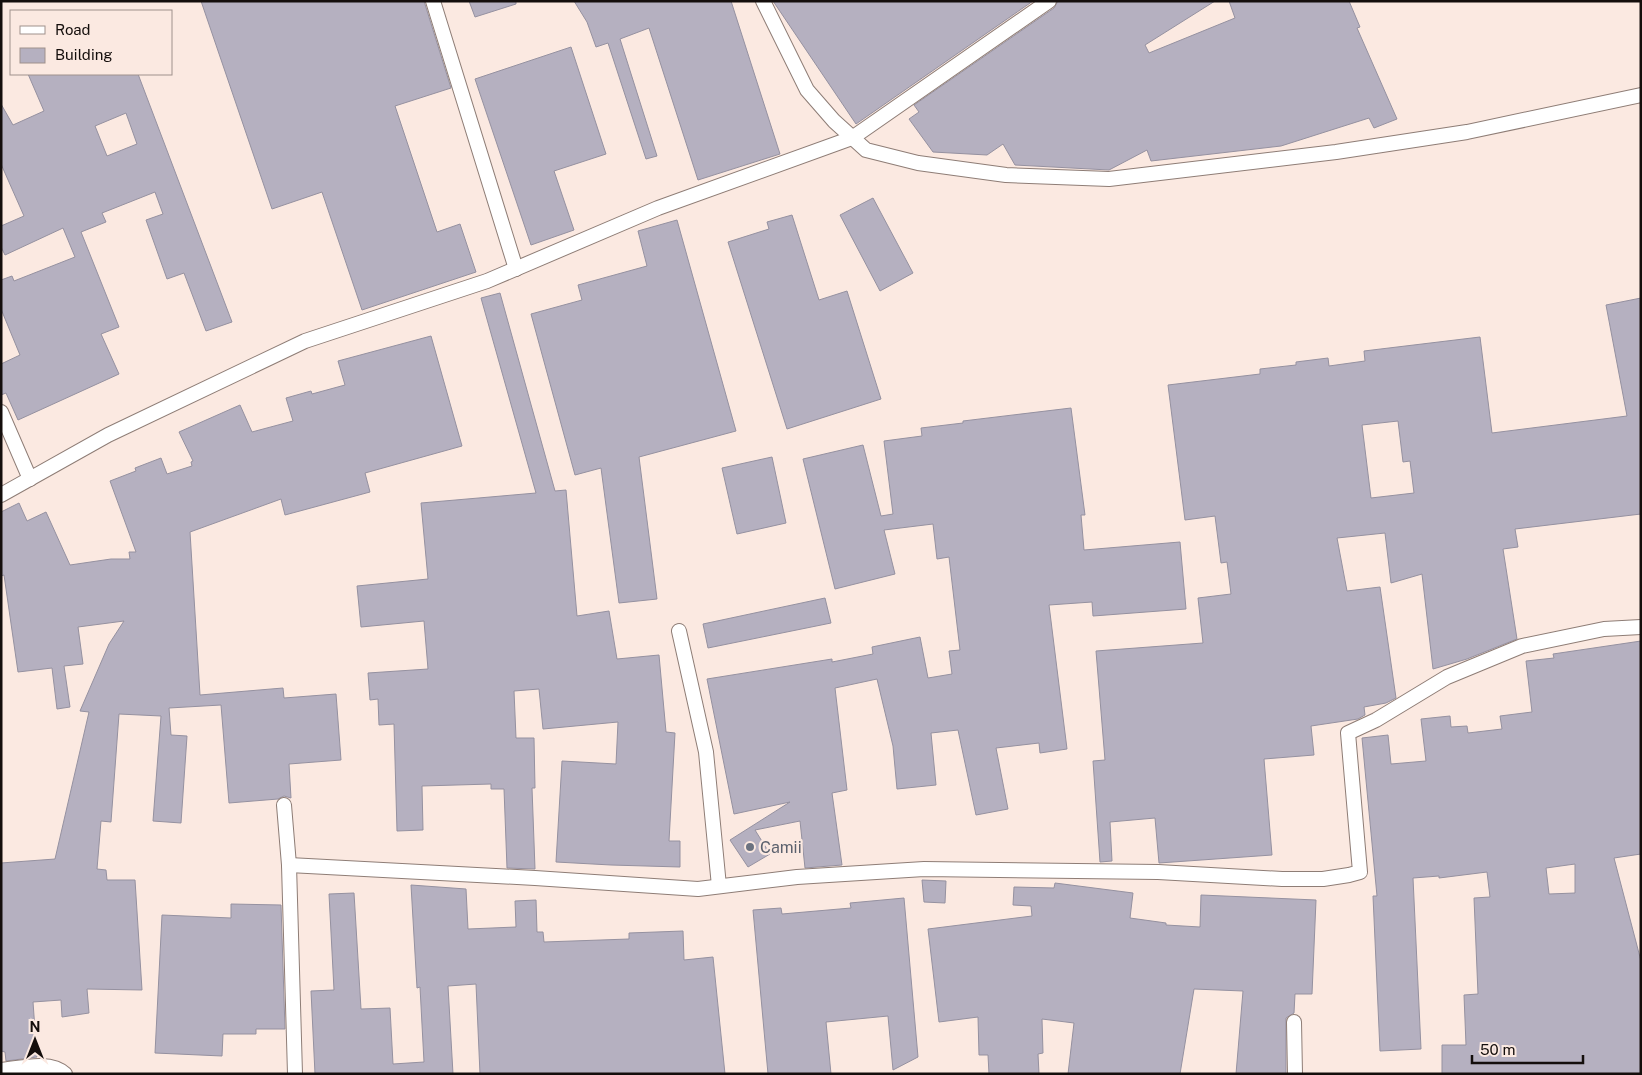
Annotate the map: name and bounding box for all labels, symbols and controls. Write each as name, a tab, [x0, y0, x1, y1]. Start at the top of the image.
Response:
legend	[10, 10, 172, 75]
text: Road	[55, 21, 91, 38]
text: Building	[55, 46, 113, 63]
place label: Camii	[760, 838, 802, 857]
marker: Camii	[744, 841, 756, 853]
north arrow	[10, 1015, 60, 1065]
text: N	[30, 1019, 40, 1035]
scale bar	[1472, 1032, 1583, 1064]
text: 50 m	[1480, 1041, 1515, 1058]

